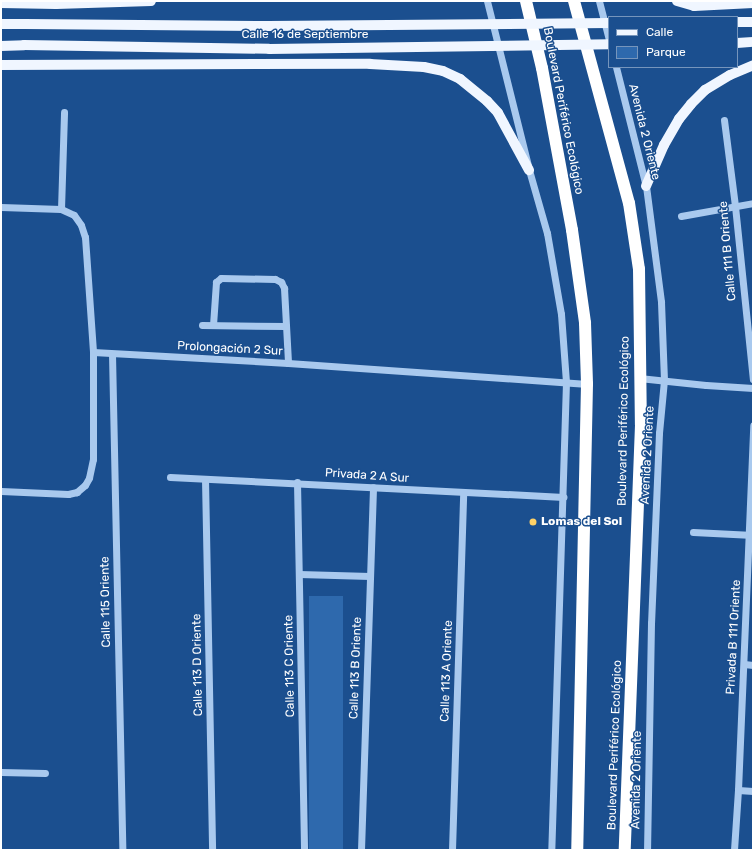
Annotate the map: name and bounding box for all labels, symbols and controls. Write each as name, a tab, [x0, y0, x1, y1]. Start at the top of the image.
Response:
legend	[608, 16, 738, 68]
text: Calle	[646, 25, 673, 39]
street label: Boulevard Periférico Ecológico	[540, 26, 586, 196]
street label: Calle 16 de Septiembre	[242, 28, 368, 42]
text: Parque	[646, 45, 686, 59]
street label: Avenida 2 Oriente	[625, 82, 663, 182]
street label: Calle 111 B Oriente	[716, 200, 740, 302]
street label: Boulevard Periférico Ecológico	[615, 336, 633, 506]
street label: Prolongación 2 Sur	[177, 339, 283, 359]
street label: Avenida 2 Oriente	[638, 405, 658, 505]
street label: Privada 2 A Sur	[324, 466, 410, 486]
place label: Lomas del Sol	[541, 515, 622, 529]
marker: Lomas del Sol	[528, 517, 538, 527]
street label: Calle 115 Oriente	[98, 556, 114, 648]
street label: Privada B 111 Oriente	[724, 579, 744, 695]
street label: Calle 113 D Oriente	[190, 614, 206, 716]
street label: Calle 113 C Oriente	[282, 615, 298, 717]
street label: Calle 113 B Oriente	[347, 617, 365, 719]
street label: Calle 113 A Oriente	[438, 620, 456, 722]
street label: Boulevard Periférico Ecológico	[605, 660, 625, 830]
street label: Avenida 2 Oriente	[629, 731, 645, 829]

